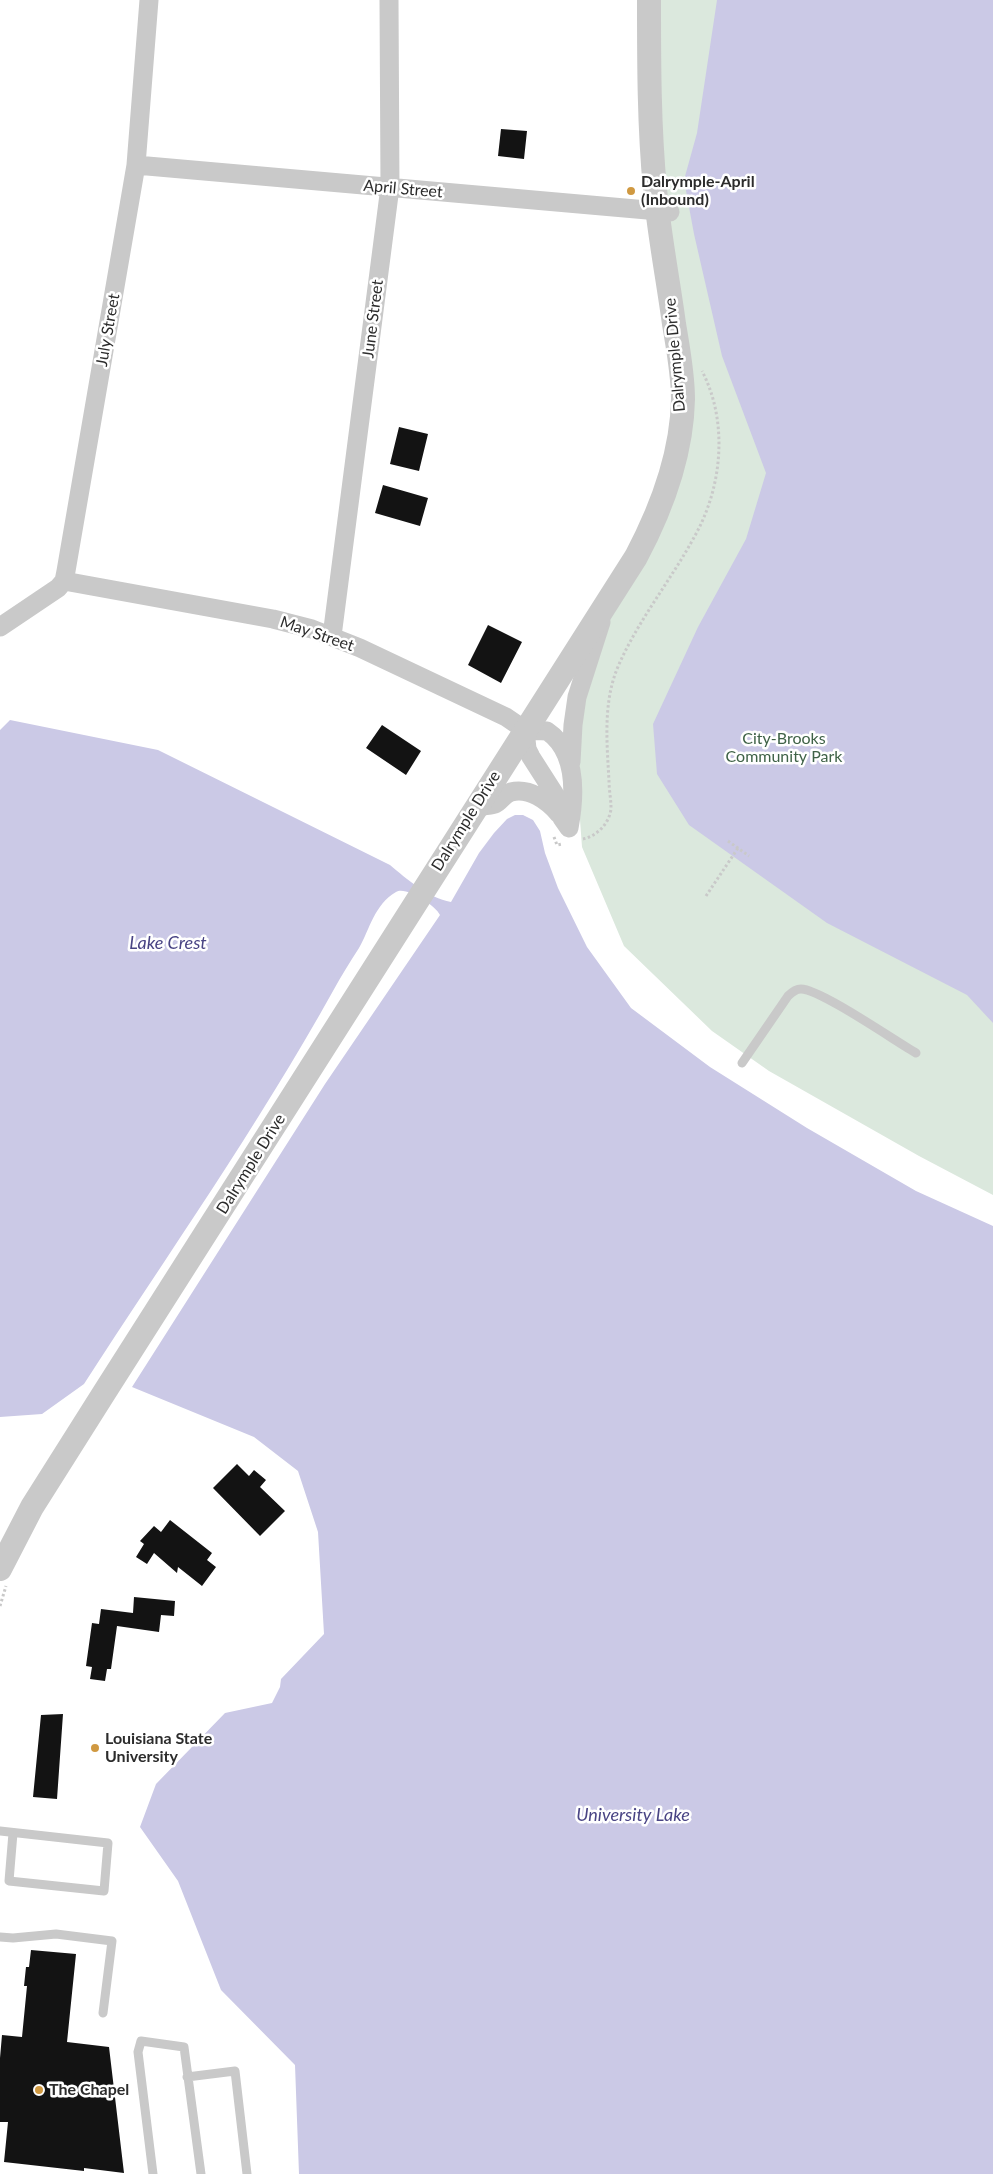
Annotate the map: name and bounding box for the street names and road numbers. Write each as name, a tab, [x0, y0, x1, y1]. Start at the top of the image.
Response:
street label: April Street	[363, 176, 443, 202]
street label: June Street	[359, 279, 387, 359]
street label: July Street	[92, 292, 124, 368]
street label: Dalrymple Drive	[660, 297, 690, 413]
street label: May Street	[278, 612, 356, 656]
street label: Dalrymple Drive	[428, 767, 504, 875]
street label: Dalrymple Drive	[213, 1110, 289, 1218]

